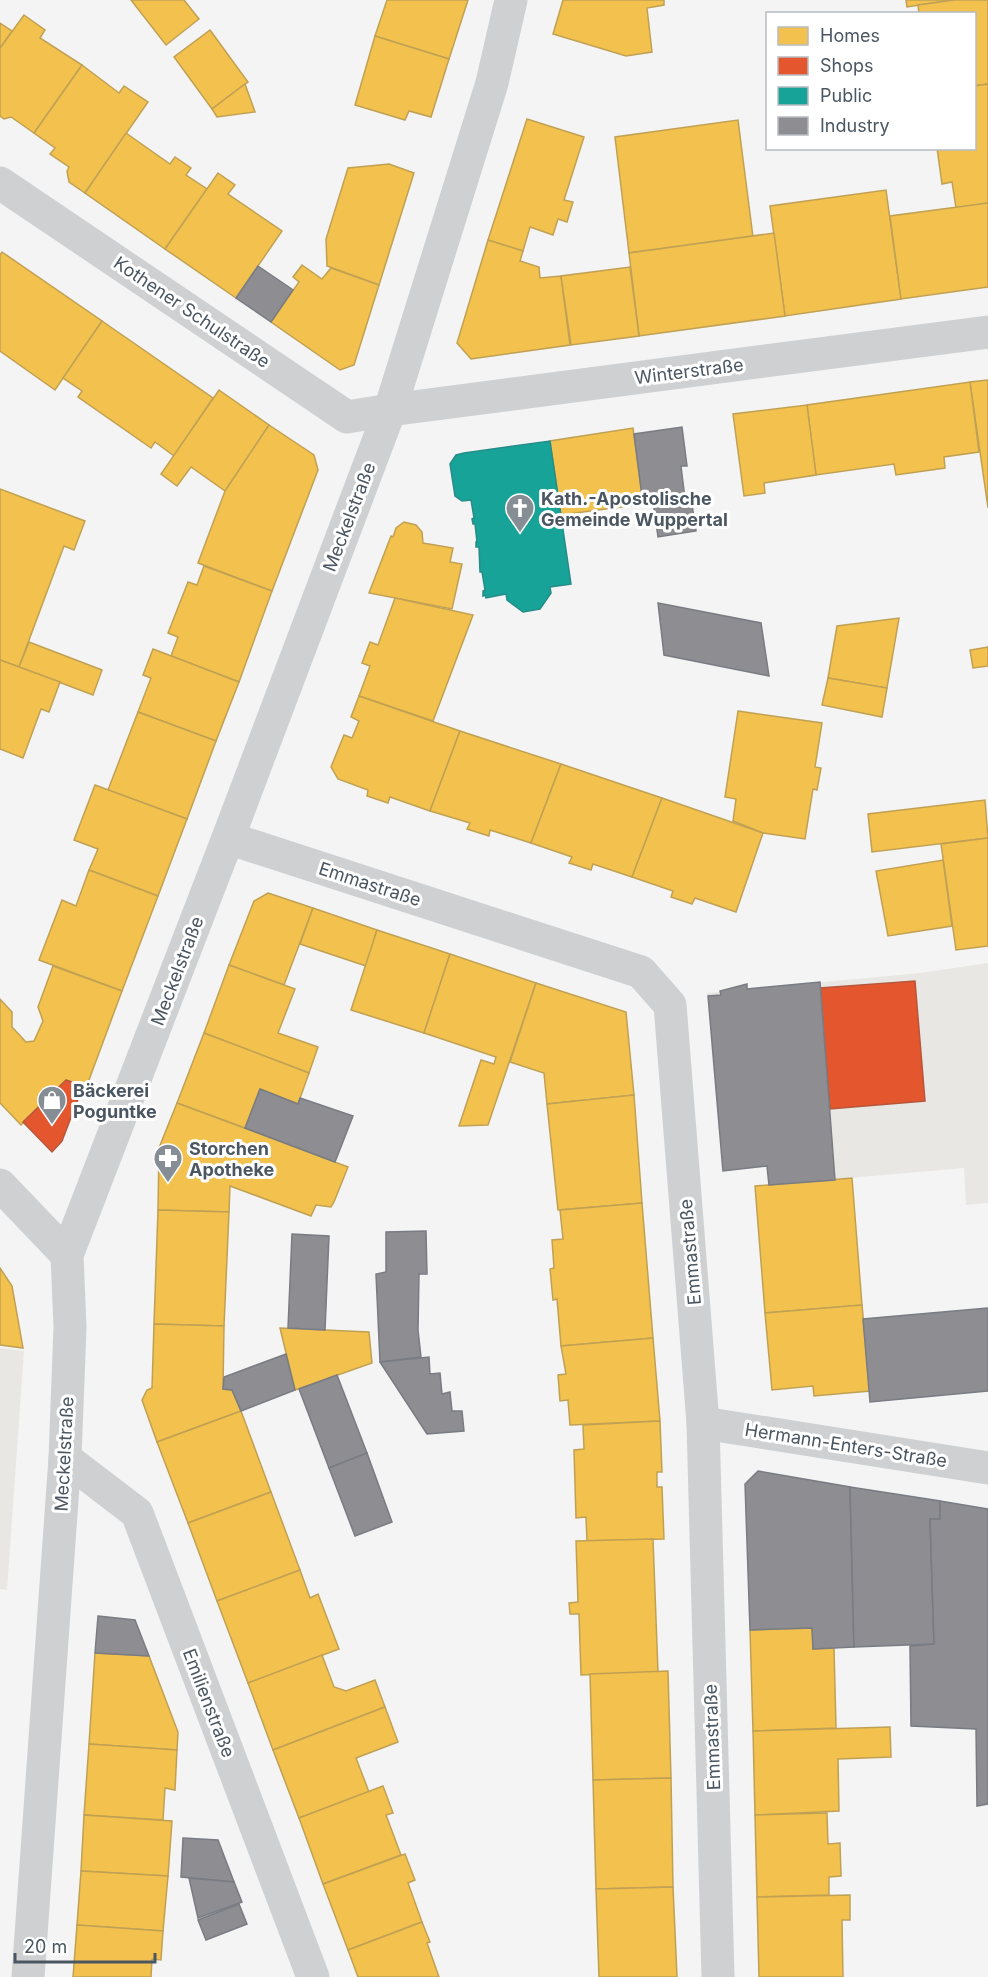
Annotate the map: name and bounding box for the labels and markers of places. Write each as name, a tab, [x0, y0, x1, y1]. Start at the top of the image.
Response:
place label: Kath.-Apostolische Gemeinde Wuppertal	[541, 488, 728, 530]
church icon: Kath.-Apostolische Gemeinde Wuppertal	[504, 492, 536, 534]
place label: Bäckerei Poguntke	[73, 1080, 157, 1122]
shop icon: Bäckerei Poguntke	[36, 1084, 68, 1126]
place label: Storchen Apotheke	[189, 1138, 274, 1180]
pharmacy icon: Storchen Apotheke	[152, 1142, 184, 1184]

